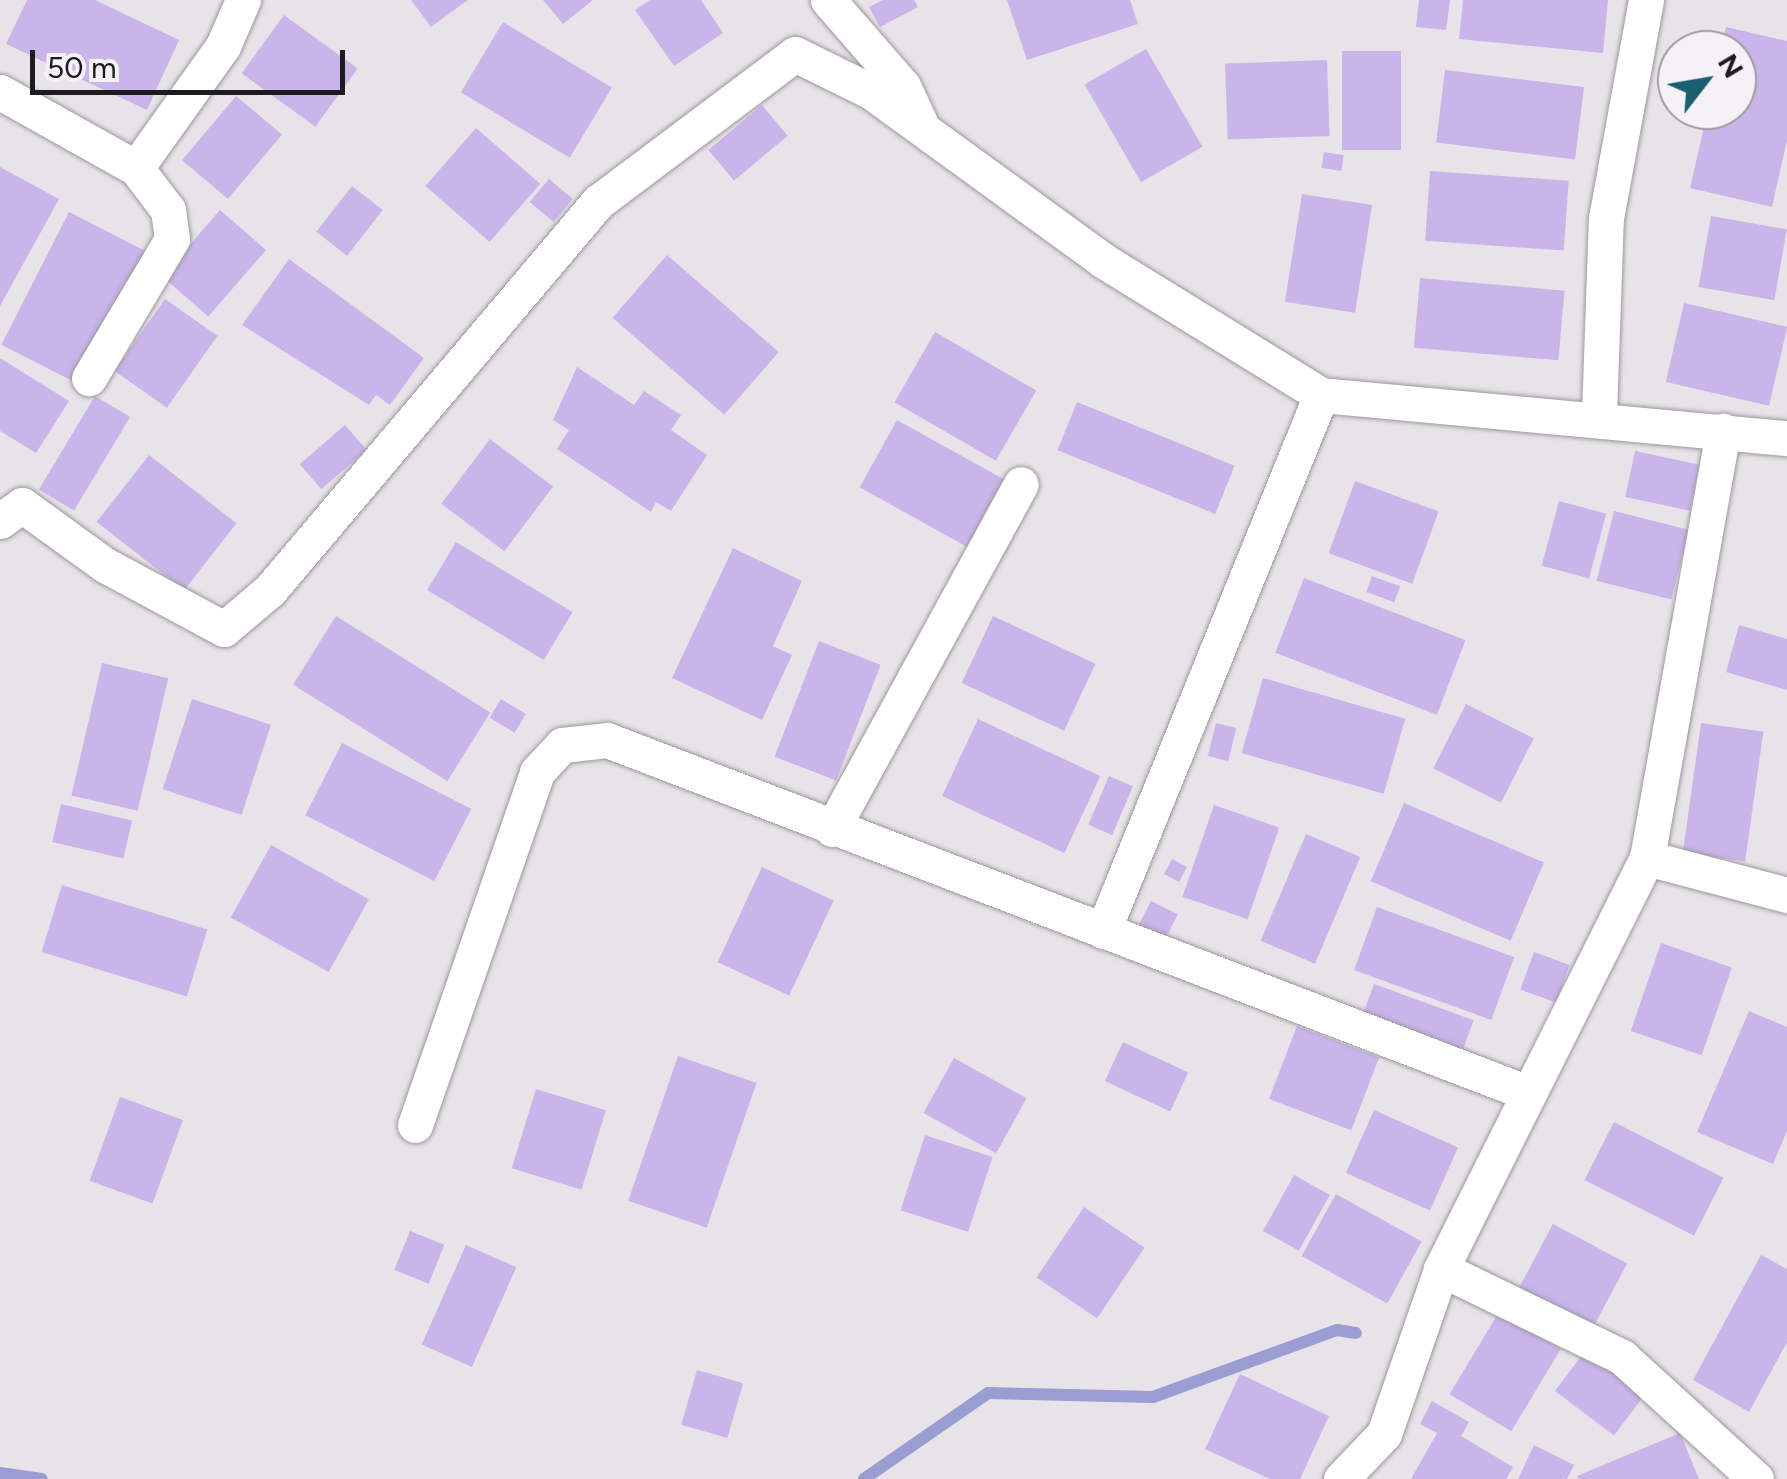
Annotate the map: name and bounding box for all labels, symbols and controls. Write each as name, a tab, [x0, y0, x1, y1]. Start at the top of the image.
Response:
scale bar	[35, 30, 350, 92]
north arrow	[1657, 30, 1757, 130]
text: N	[1711, 48, 1751, 84]
text: 50 m	[47, 49, 116, 86]

